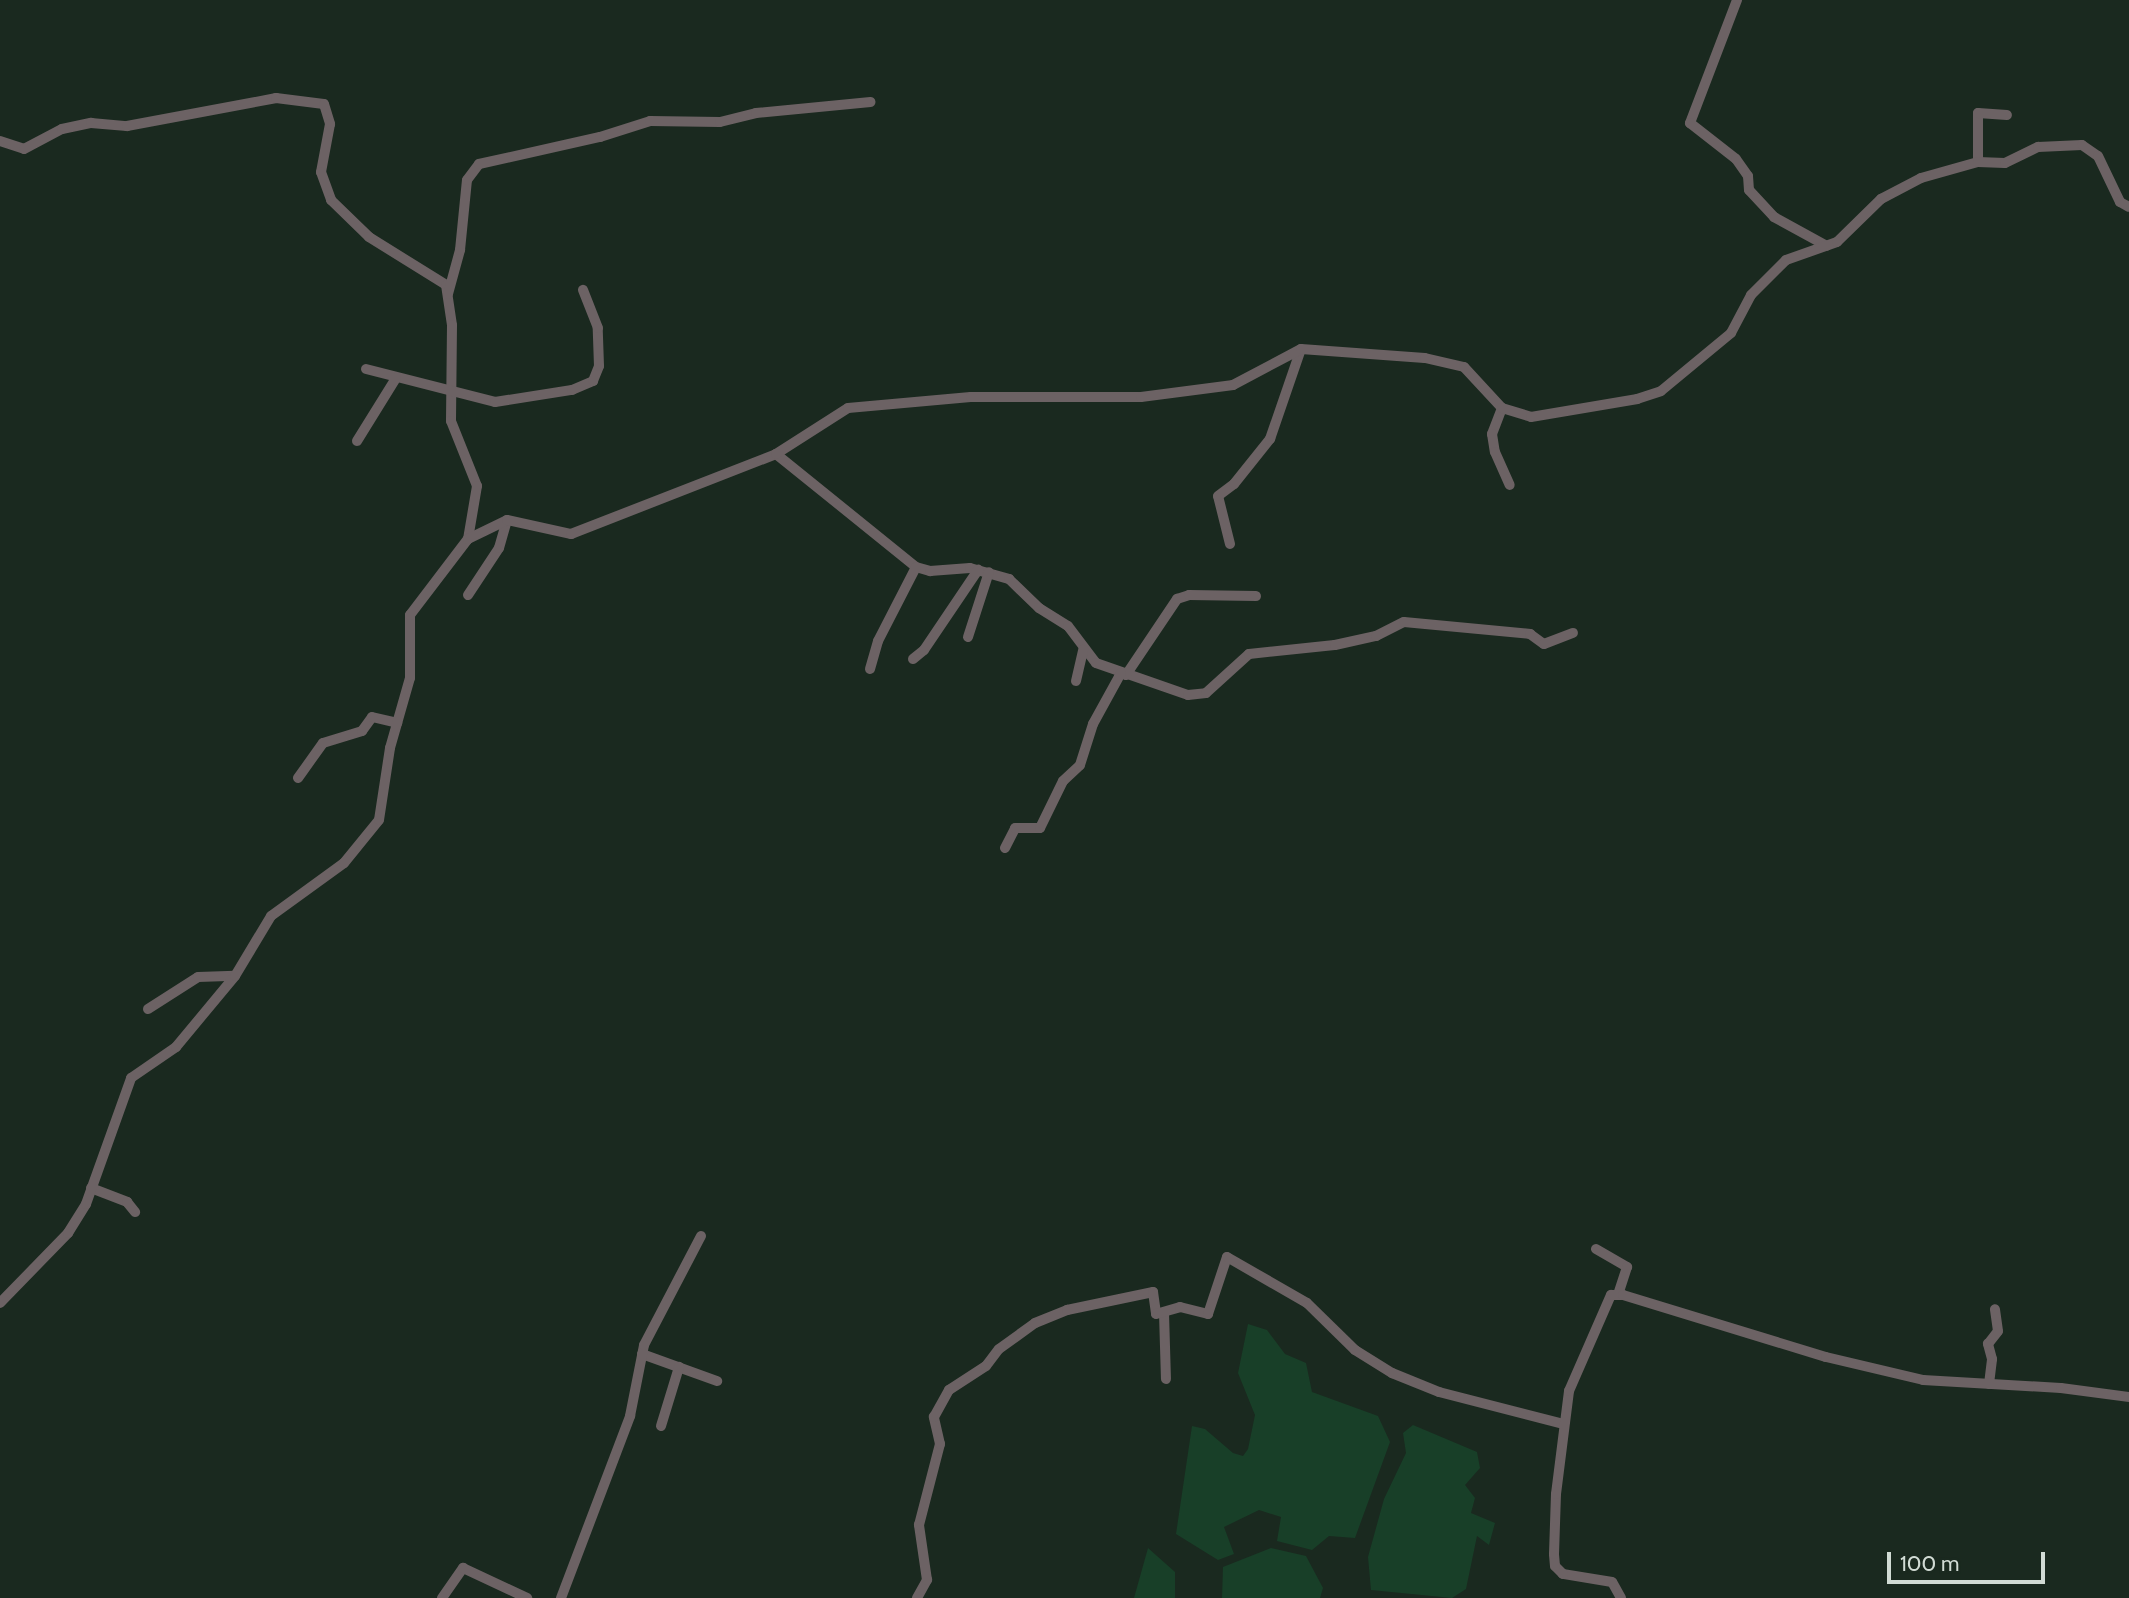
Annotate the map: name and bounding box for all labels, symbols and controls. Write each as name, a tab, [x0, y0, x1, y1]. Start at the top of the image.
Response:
scale bar	[1891, 1538, 2048, 1582]
text: 100 m	[1900, 1551, 1959, 1576]

